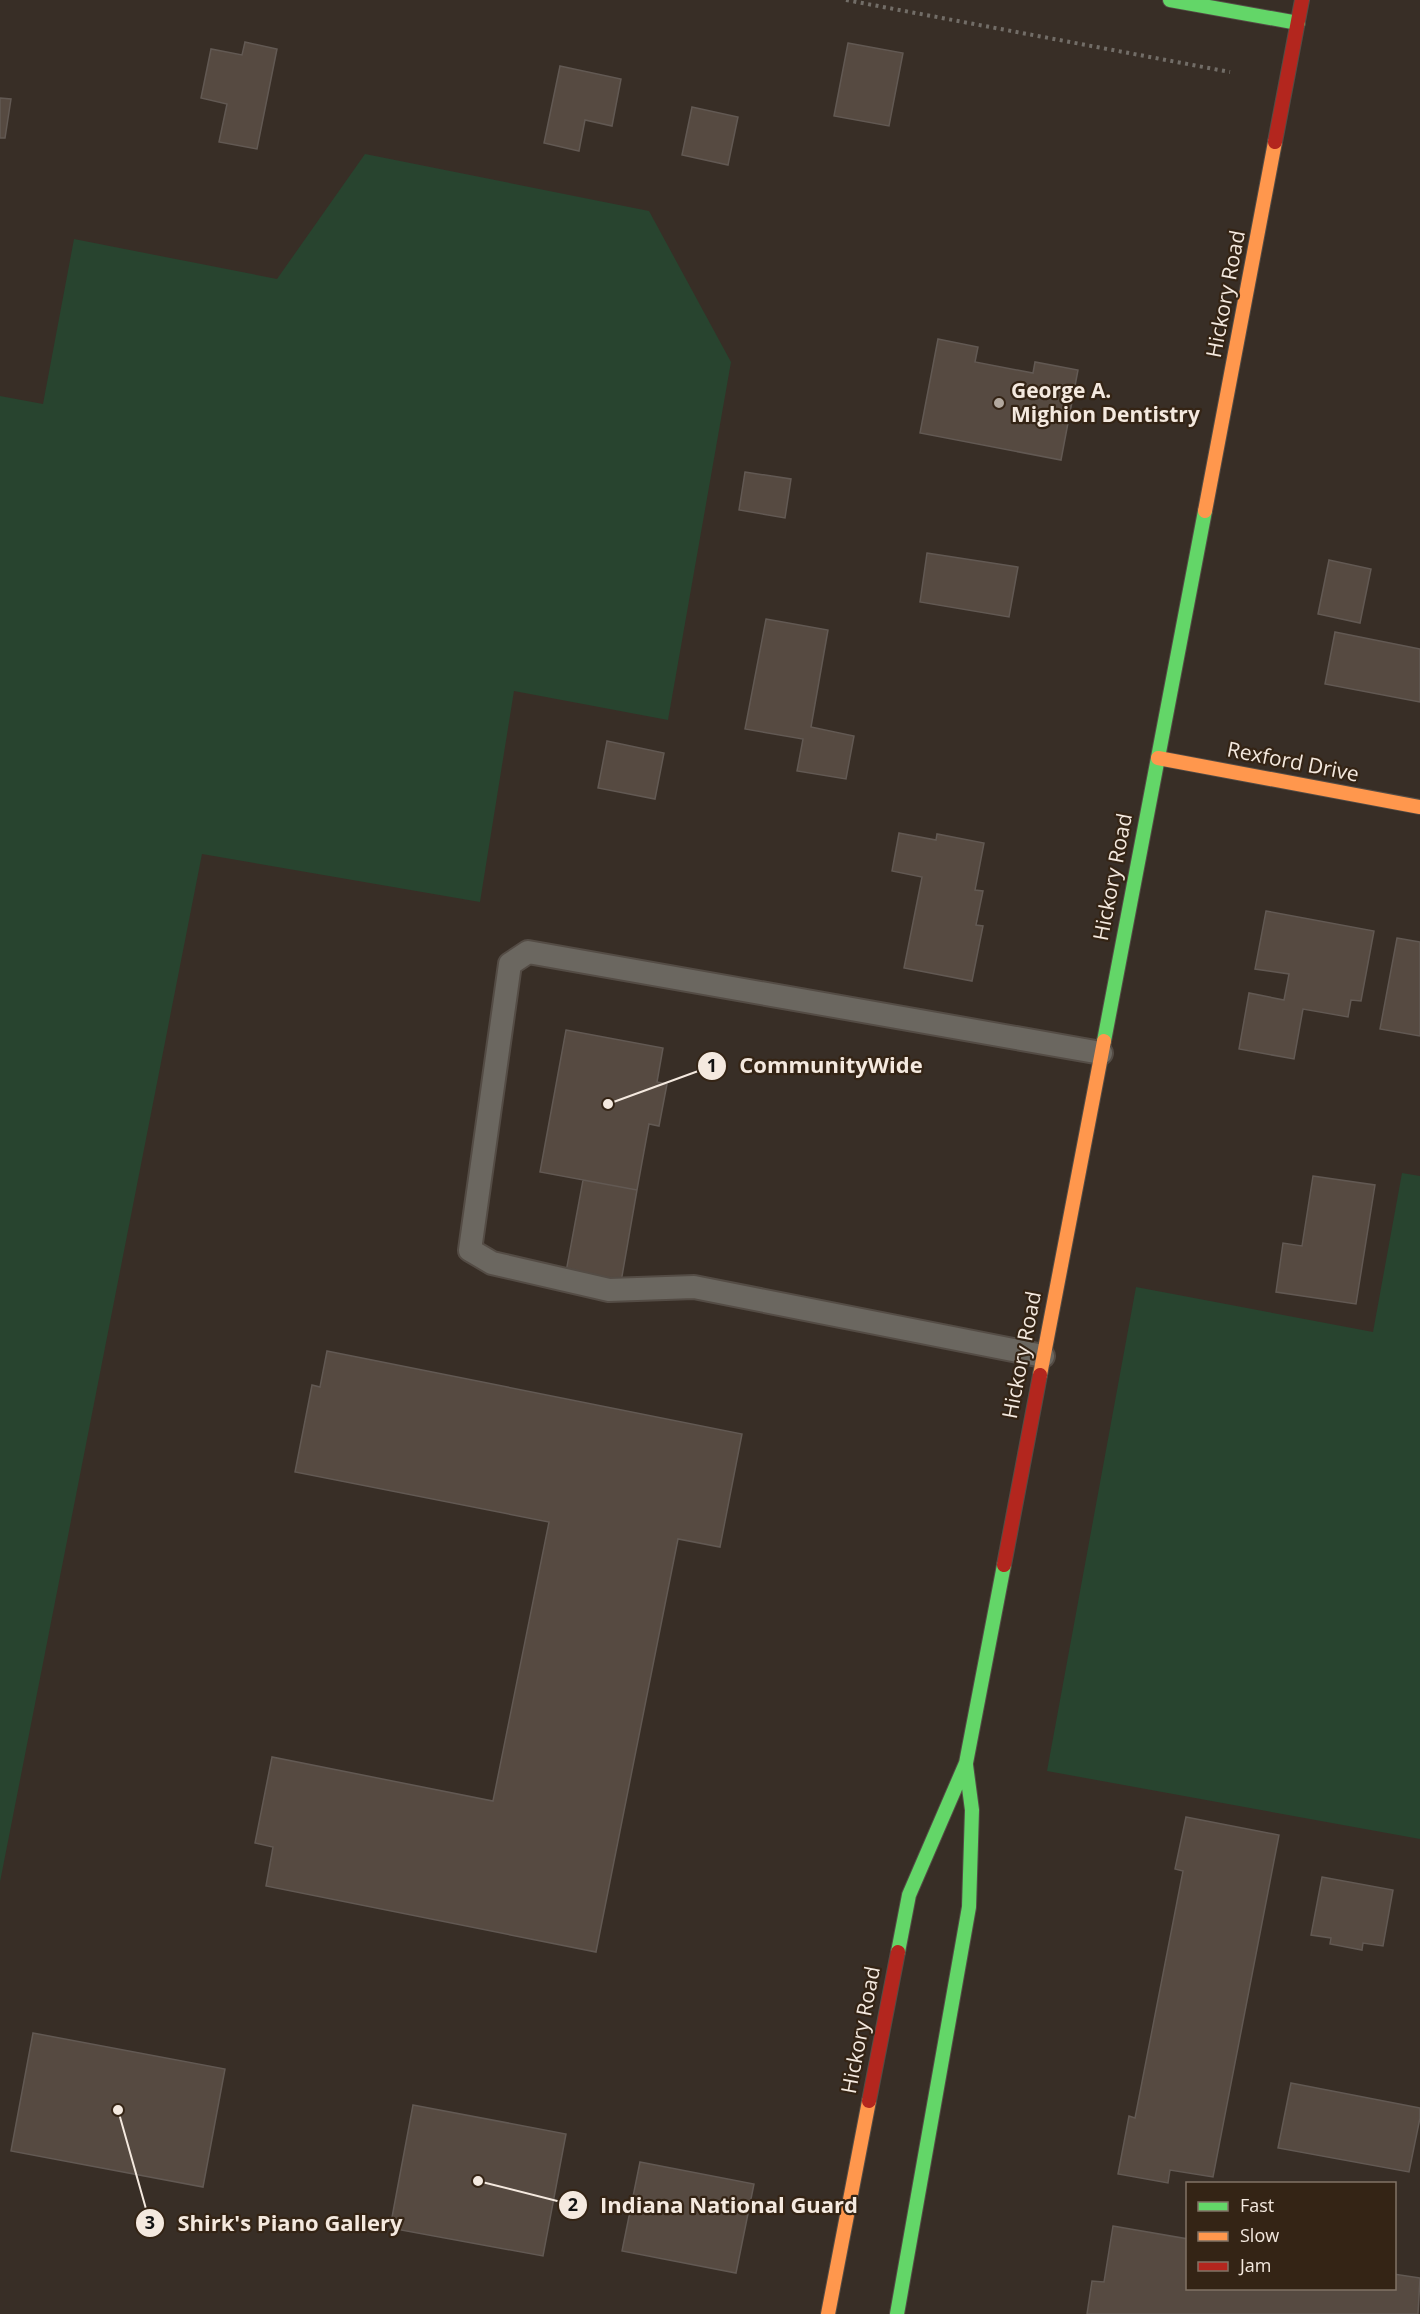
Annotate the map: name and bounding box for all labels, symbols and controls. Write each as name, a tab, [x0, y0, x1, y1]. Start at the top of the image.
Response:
street label: Hickory Road	[1199, 228, 1251, 360]
place label: George A. Mighion Dentistry	[1011, 376, 1200, 428]
marker: George A. Mighion Dentistry	[992, 396, 1006, 410]
street label: Rexford Drive	[1225, 735, 1362, 788]
street label: Hickory Road	[1086, 811, 1138, 943]
callout: CommunityWide	[697, 1046, 935, 1086]
text: CommunityWide	[739, 1049, 923, 1079]
text: 1	[707, 1053, 717, 1077]
street label: Hickory Road	[995, 1289, 1047, 1421]
street label: Hickory Road	[834, 1964, 886, 2096]
legend	[1186, 2182, 1396, 2290]
callout: Indiana National Guard	[558, 2185, 870, 2225]
text: Indiana National Guard	[600, 2189, 858, 2219]
text: 2	[568, 2192, 578, 2216]
text: Fast	[1240, 2193, 1274, 2217]
callout: Shirk's Piano Gallery	[135, 2203, 414, 2243]
text: Shirk's Piano Gallery	[177, 2207, 403, 2237]
text: 3	[145, 2210, 155, 2234]
text: Slow	[1240, 2223, 1279, 2247]
text: Jam	[1238, 2253, 1272, 2277]

